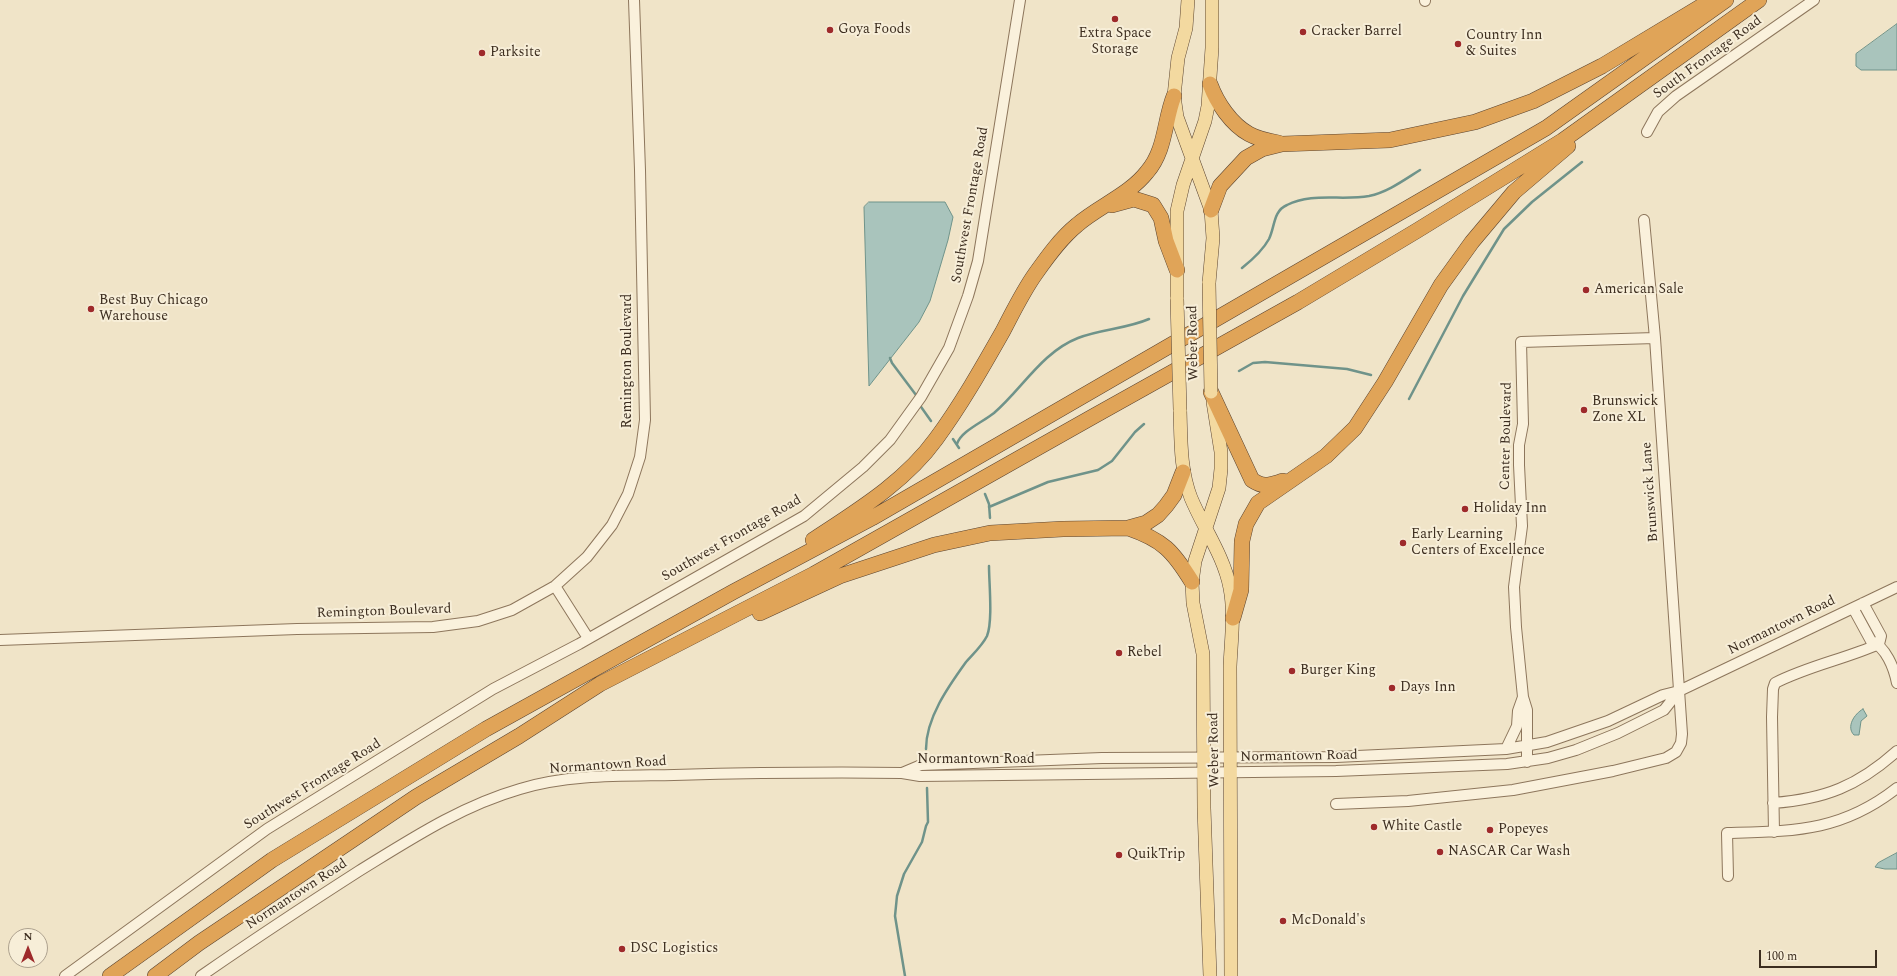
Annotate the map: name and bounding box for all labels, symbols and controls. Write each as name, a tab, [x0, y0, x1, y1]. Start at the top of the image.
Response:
street label: South Frontage Road	[1650, 13, 1766, 103]
marker: Extra Space Storage	[1110, 14, 1120, 24]
place label: Goya Foods	[838, 22, 911, 38]
place label: Cracker Barrel	[1311, 24, 1402, 40]
marker: Goya Foods	[825, 25, 835, 35]
place label: Extra Space Storage	[1079, 26, 1151, 58]
marker: Cracker Barrel	[1298, 27, 1308, 37]
place label: Country Inn & Suites	[1466, 28, 1542, 60]
marker: Country Inn & Suites	[1453, 39, 1463, 49]
place label: Parksite	[490, 45, 541, 61]
marker: Parksite	[477, 48, 487, 58]
street label: Southwest Frontage Road	[949, 126, 993, 284]
place label: American Sale	[1594, 282, 1684, 298]
marker: American Sale	[1581, 285, 1591, 295]
place label: Best Buy Chicago Warehouse	[99, 293, 208, 326]
street label: Remington Boulevard	[620, 294, 636, 428]
marker: Best Buy Chicago Warehouse	[86, 304, 96, 314]
street label: Weber Road	[1185, 305, 1203, 381]
street label: Center Boulevard	[1498, 382, 1516, 490]
place label: Brunswick Zone XL	[1592, 394, 1658, 426]
marker: Brunswick Zone XL	[1579, 405, 1589, 415]
street label: Brunswick Lane	[1639, 441, 1663, 543]
street label: Southwest Frontage Road	[659, 492, 805, 586]
place label: Holiday Inn	[1473, 501, 1547, 517]
marker: Holiday Inn	[1460, 504, 1470, 514]
place label: Early Learning Centers of Excellence	[1411, 527, 1545, 560]
marker: Early Learning Centers of Excellence	[1398, 538, 1408, 548]
street label: Normantown Road	[1726, 593, 1838, 659]
street label: Remington Boulevard	[316, 601, 452, 623]
place label: Rebel	[1127, 645, 1162, 661]
marker: Rebel	[1114, 648, 1124, 658]
place label: Burger King	[1300, 663, 1376, 679]
marker: Burger King	[1287, 666, 1297, 676]
place label: Days Inn	[1400, 680, 1456, 696]
marker: Days Inn	[1387, 683, 1397, 693]
street label: Weber Road	[1206, 712, 1224, 788]
street label: Southwest Frontage Road	[241, 736, 385, 834]
street label: Normantown Road	[1240, 748, 1358, 766]
street label: Normantown Road	[917, 752, 1035, 768]
street label: Normantown Road	[549, 754, 667, 778]
place label: White Castle	[1382, 819, 1462, 835]
marker: White Castle	[1369, 822, 1379, 832]
place label: Popeyes	[1498, 822, 1549, 838]
marker: Popeyes	[1485, 825, 1495, 835]
place label: NASCAR Car Wash	[1448, 844, 1570, 860]
place label: QuikTrip	[1127, 847, 1185, 863]
marker: NASCAR Car Wash	[1435, 847, 1445, 857]
marker: QuikTrip	[1114, 850, 1124, 860]
street label: Normantown Road	[243, 856, 351, 934]
place label: McDonald's	[1291, 913, 1366, 929]
marker: McDonald's	[1278, 916, 1288, 926]
north arrow	[8, 928, 48, 968]
text: N	[24, 928, 32, 945]
place label: DSC Logistics	[630, 941, 718, 957]
scale bar	[1761, 942, 1879, 968]
marker: DSC Logistics	[617, 944, 627, 954]
text: 100 m	[1766, 947, 1797, 966]

